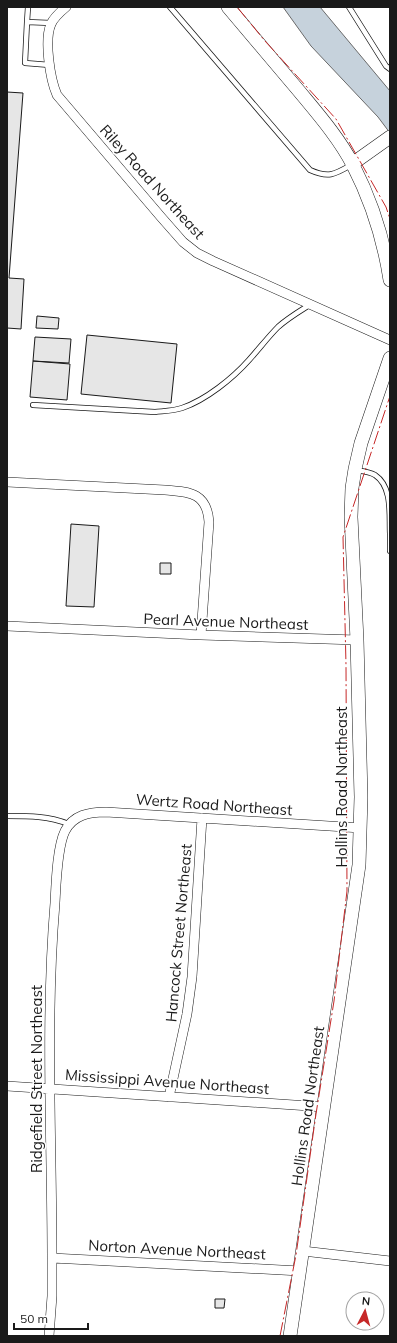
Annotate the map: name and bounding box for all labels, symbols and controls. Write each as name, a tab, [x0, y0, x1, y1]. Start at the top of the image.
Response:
street label: Riley Road Northeast	[96, 120, 209, 243]
street label: Pearl Avenue Northeast	[143, 609, 309, 634]
street label: Hollins Road Northeast	[332, 706, 351, 868]
street label: Wertz Road Northeast	[135, 790, 293, 819]
street label: Hancock Street Northeast	[161, 843, 196, 1023]
street label: Ridgefield Street Northeast	[27, 985, 46, 1173]
street label: Hollins Road Northeast	[287, 1025, 328, 1187]
street label: Mississippi Avenue Northeast	[64, 1065, 270, 1098]
street label: Norton Avenue Northeast	[88, 1235, 266, 1264]
north arrow	[345, 1291, 385, 1331]
text: N	[361, 1294, 371, 1308]
scale bar	[14, 1305, 88, 1331]
text: 50 m	[20, 1311, 48, 1326]

